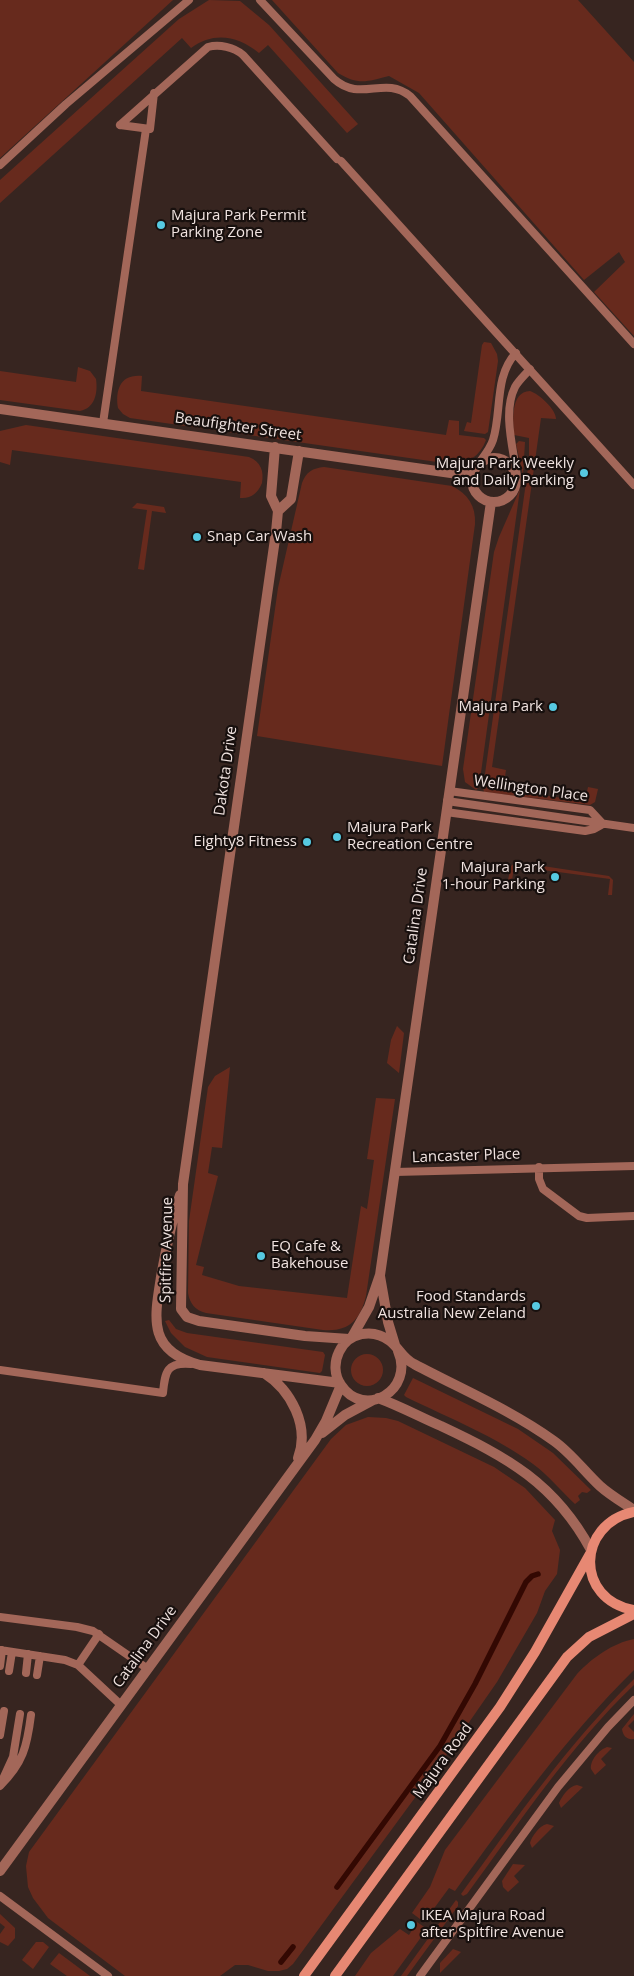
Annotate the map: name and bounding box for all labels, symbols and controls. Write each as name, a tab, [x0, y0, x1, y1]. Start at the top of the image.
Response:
place label: Majura Park Permit Parking Zone	[171, 207, 306, 242]
marker: Majura Park Permit Parking Zone	[155, 219, 167, 231]
street label: Beaufighter Street	[174, 409, 302, 445]
place label: Majura Park Weekly and Daily Parking	[436, 455, 574, 490]
marker: Majura Park Weekly and Daily Parking	[578, 467, 590, 479]
place label: Snap Car Wash	[207, 528, 312, 546]
marker: Snap Car Wash	[191, 531, 203, 543]
place label: Majura Park	[458, 698, 543, 716]
marker: Majura Park	[547, 701, 559, 713]
street label: Dakota Drive	[211, 725, 241, 817]
street label: Wellington Place	[473, 772, 589, 806]
place label: Majura Park Recreation Centre	[347, 819, 473, 854]
marker: Majura Park Recreation Centre	[331, 831, 343, 843]
place label: Eighty8 Fitness	[193, 833, 297, 851]
marker: Eighty8 Fitness	[301, 836, 313, 848]
place label: Majura Park 1-hour Parking	[442, 859, 545, 894]
street label: Catalina Drive	[400, 867, 432, 965]
marker: Majura Park 1-hour Parking	[549, 871, 561, 883]
street label: Lancaster Place	[411, 1145, 521, 1167]
street label: Spitfire Avenue	[157, 1197, 177, 1303]
place label: EQ Cafe & Bakehouse	[271, 1238, 348, 1273]
marker: EQ Cafe & Bakehouse	[255, 1250, 267, 1262]
place label: Food Standards Australia New Zeland	[378, 1288, 526, 1323]
marker: Food Standards Australia New Zeland	[530, 1300, 542, 1312]
street label: Catalina Drive	[109, 1602, 181, 1692]
street label: Majura Road	[410, 1720, 476, 1802]
place label: IKEA Majura Road after Spitfire Avenue	[421, 1907, 564, 1942]
marker: IKEA Majura Road after Spitfire Avenue	[405, 1919, 417, 1931]

